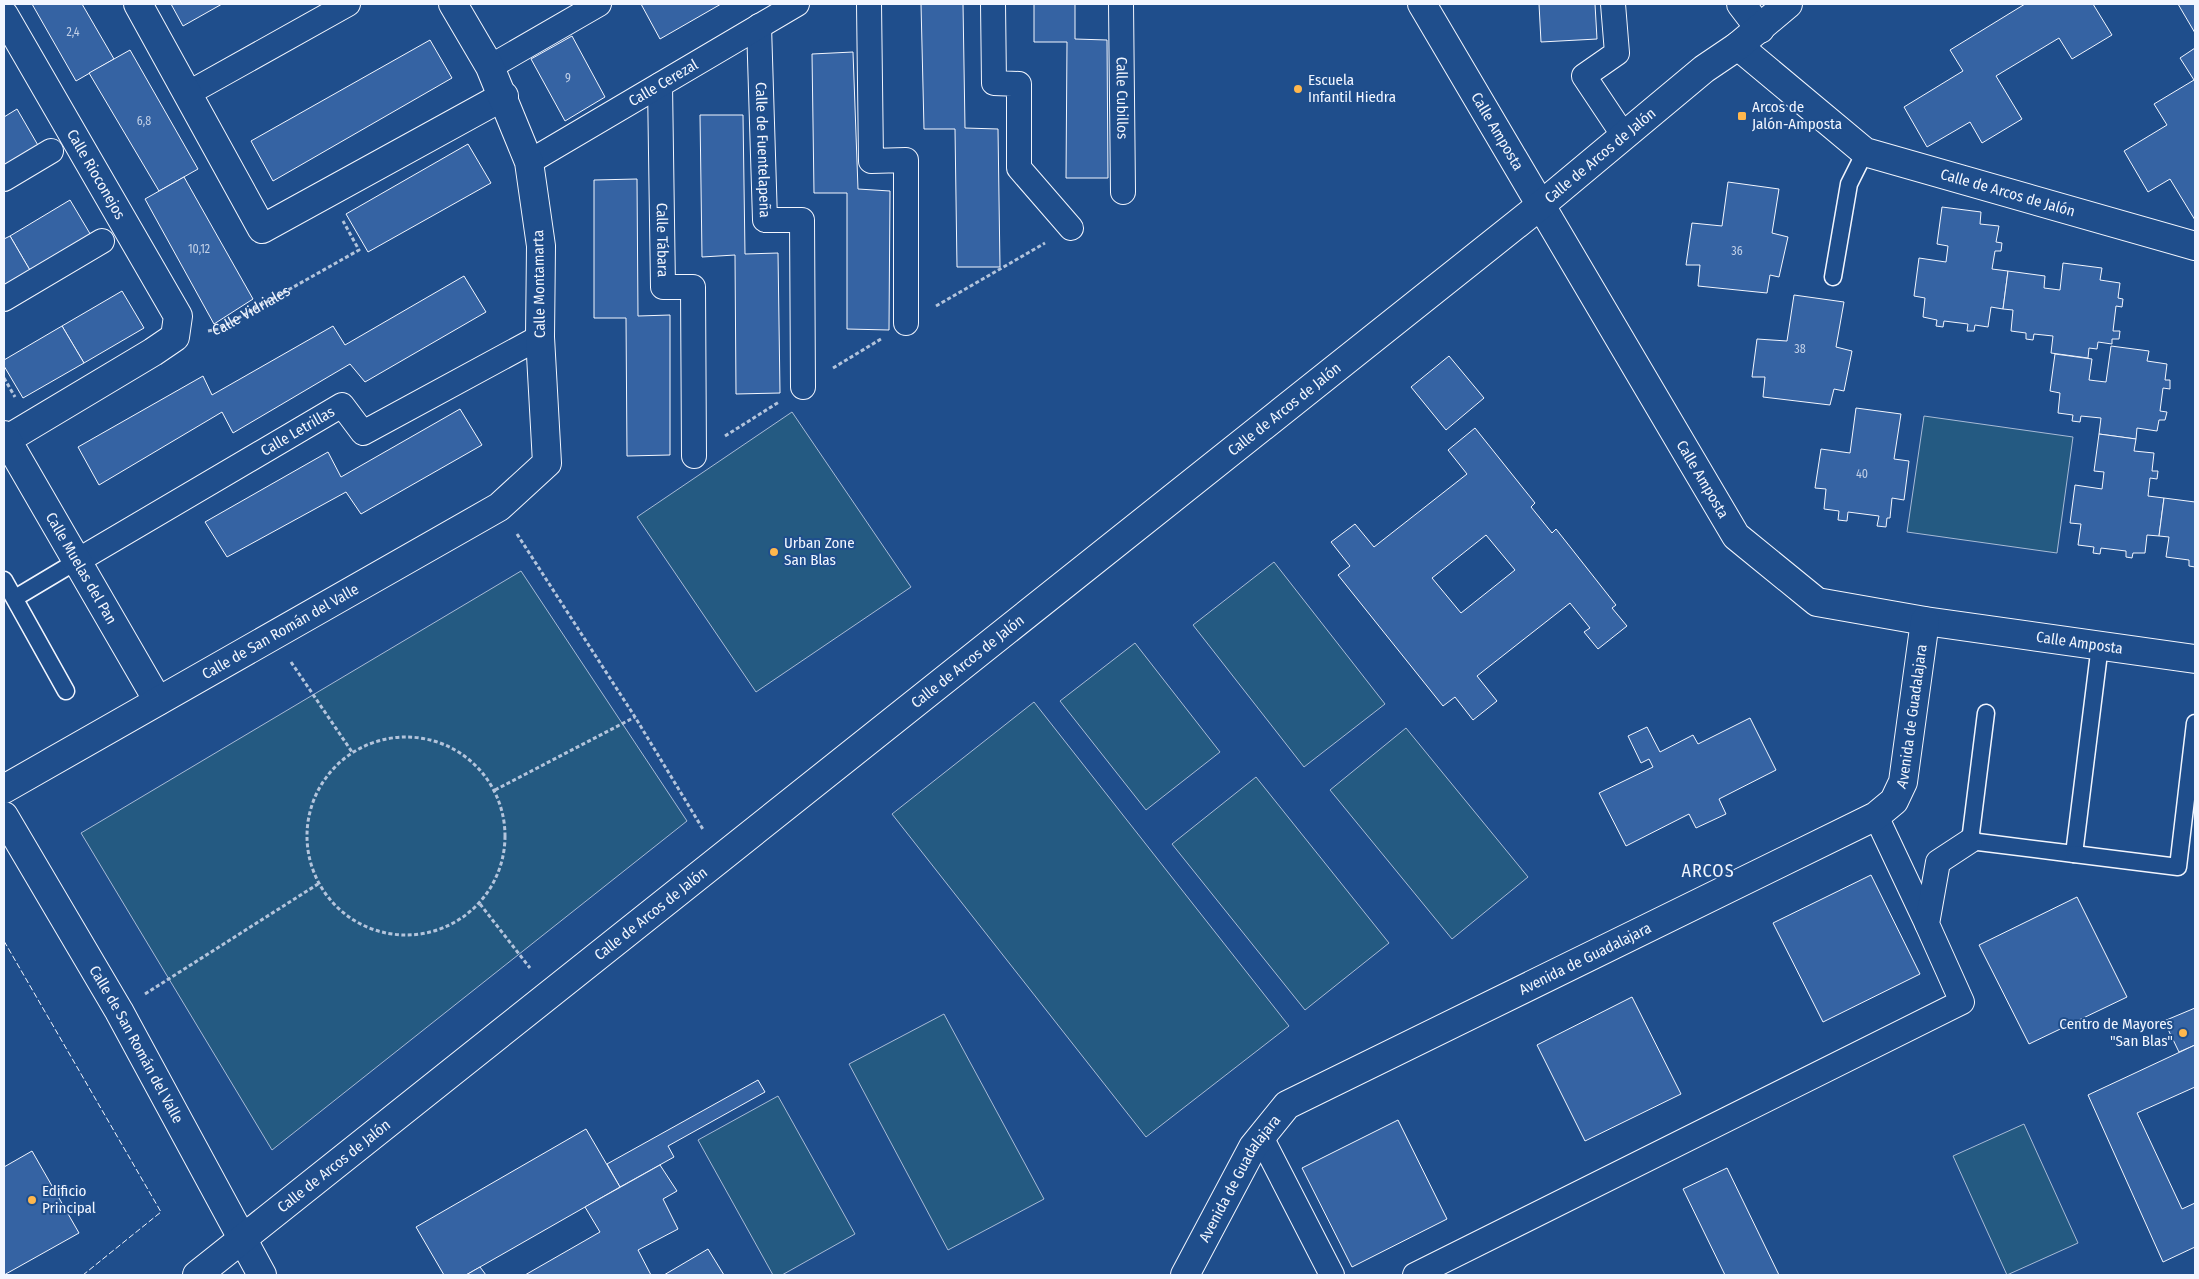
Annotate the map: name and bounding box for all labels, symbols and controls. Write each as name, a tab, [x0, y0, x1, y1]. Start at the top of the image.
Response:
house number: 2,4	[66, 25, 80, 39]
street label: Calle Cerezal	[626, 55, 701, 110]
street label: Calle Cubillos	[1113, 57, 1131, 139]
house number: 9	[565, 71, 571, 85]
place label: Escuela Infantil Hiedra	[1308, 71, 1396, 106]
street label: Calle de Fuentelapeña	[752, 82, 774, 218]
marker: Escuela Infantil Hiedra	[1292, 83, 1304, 95]
street label: Calle Amposta	[1467, 89, 1527, 174]
place label: Arcos de Jalón-Amposta	[1752, 98, 1842, 133]
street label: Calle de Arcos de Jalón	[1541, 104, 1659, 207]
marker: Arcos de Jalón-Amposta	[1736, 110, 1748, 122]
house number: 6,8	[137, 114, 151, 128]
street label: Calle Rioconejos	[63, 126, 129, 222]
street label: Calle de Arcos de Jalón	[1938, 165, 2077, 220]
street label: Calle Tábara	[653, 203, 672, 277]
street label: Calle Montamarta	[529, 230, 549, 338]
house number: 10,12	[188, 242, 210, 256]
house number: 36	[1731, 244, 1743, 258]
street label: Calle Vidriales	[211, 282, 293, 339]
house number: 38	[1794, 342, 1806, 356]
street label: Calle de Arcos de Jalón	[1224, 359, 1345, 460]
street label: Calle Letrillas	[257, 402, 338, 460]
street label: Calle Amposta	[1673, 437, 1733, 522]
house number: 40	[1856, 467, 1868, 481]
street label: Calle Muelas del Pan	[42, 509, 120, 627]
place label: Urban Zone San Blas	[784, 534, 855, 569]
marker: Urban Zone San Blas	[768, 546, 780, 558]
street label: Calle de San Román del Valle	[199, 580, 362, 683]
street label: Calle de Arcos de Jalón	[908, 611, 1028, 712]
street label: Calle Amposta	[2035, 628, 2124, 658]
street label: Avenida de Guadalajara	[1892, 643, 1931, 791]
district label: ARCOS	[1681, 860, 1735, 882]
street label: Calle de Arcos de Jalón	[591, 863, 711, 964]
street label: Avenida de Guadalajara	[1516, 919, 1654, 999]
street label: Calle de San Román del Valle	[85, 962, 187, 1126]
place label: Centro de Mayores "San Blas"	[2059, 1015, 2173, 1050]
marker: Centro de Mayores "San Blas"	[2177, 1027, 2189, 1039]
street label: Avenida de Guadalajara	[1195, 1111, 1284, 1245]
street label: Calle de Arcos de Jalón	[274, 1116, 394, 1216]
place label: Edificio Principal	[42, 1182, 96, 1217]
marker: Edificio Principal	[26, 1194, 38, 1206]

